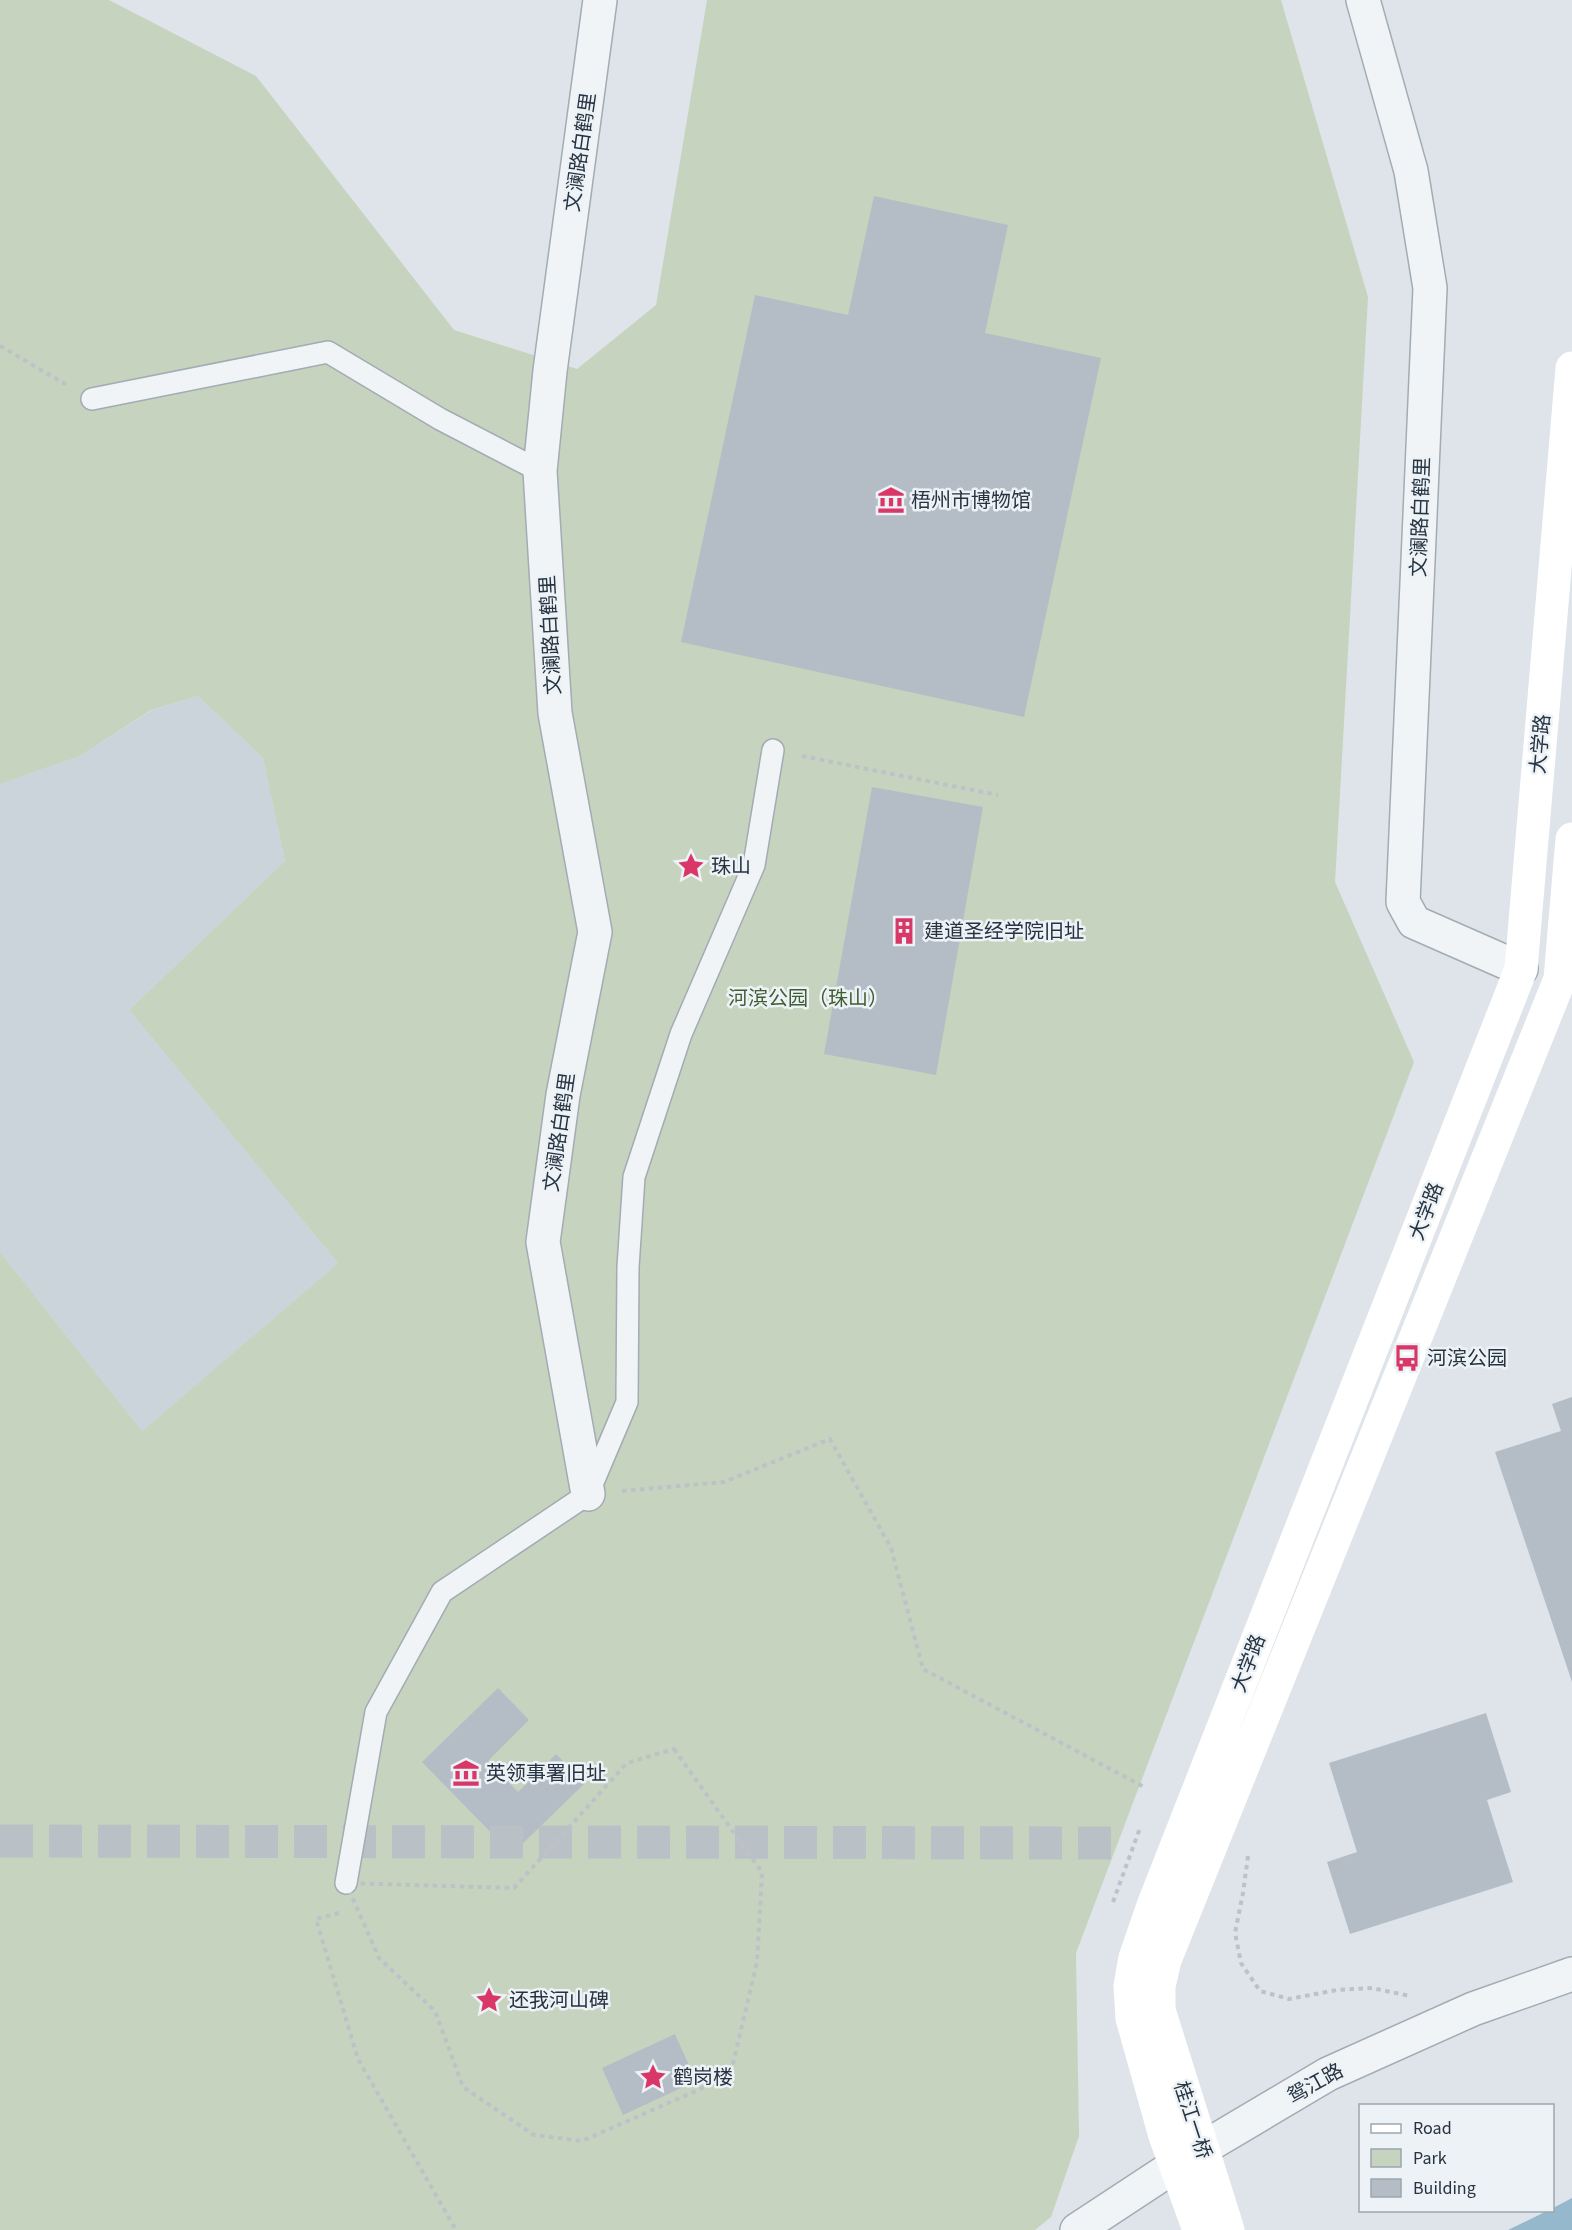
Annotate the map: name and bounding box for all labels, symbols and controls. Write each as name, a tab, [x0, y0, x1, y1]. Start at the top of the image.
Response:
street label: 文澜路白鹤里	[559, 91, 603, 214]
street label: 文澜路白鹤里	[1405, 457, 1437, 577]
museum icon: 梧州市博物馆	[876, 485, 906, 515]
place label: 梧州市博物馆	[911, 487, 1031, 515]
street label: 文澜路白鹤里	[534, 574, 568, 696]
street label: 大学路	[1524, 713, 1558, 775]
place icon: 珠山	[676, 851, 706, 881]
place label: 珠山	[711, 853, 751, 881]
building icon: 建道圣经学院旧址	[889, 916, 919, 946]
place label: 建道圣经学院旧址	[924, 918, 1084, 946]
park label: 河滨公园（珠山）	[728, 985, 888, 1013]
street label: 文澜路白鹤里	[538, 1071, 582, 1194]
street label: 大学路	[1403, 1178, 1451, 1244]
bus stop icon: 河滨公园	[1392, 1343, 1422, 1373]
place label: 河滨公园	[1427, 1345, 1507, 1373]
street label: 大学路	[1225, 1630, 1273, 1696]
museum icon: 英领事署旧址	[451, 1758, 481, 1788]
place label: 英领事署旧址	[486, 1760, 606, 1788]
place icon: 还我河山碑	[474, 1985, 504, 2015]
place label: 还我河山碑	[509, 1987, 609, 2015]
street label: 鸳江路	[1282, 2057, 1349, 2111]
place icon: 鹤岗楼	[638, 2062, 668, 2092]
place label: 鹤岗楼	[673, 2064, 733, 2092]
street label: 桂江一桥	[1166, 2078, 1218, 2163]
legend	[1359, 2104, 1554, 2212]
text: Road	[1413, 2116, 1452, 2141]
text: Park	[1413, 2146, 1447, 2171]
text: Building	[1413, 2176, 1476, 2201]

